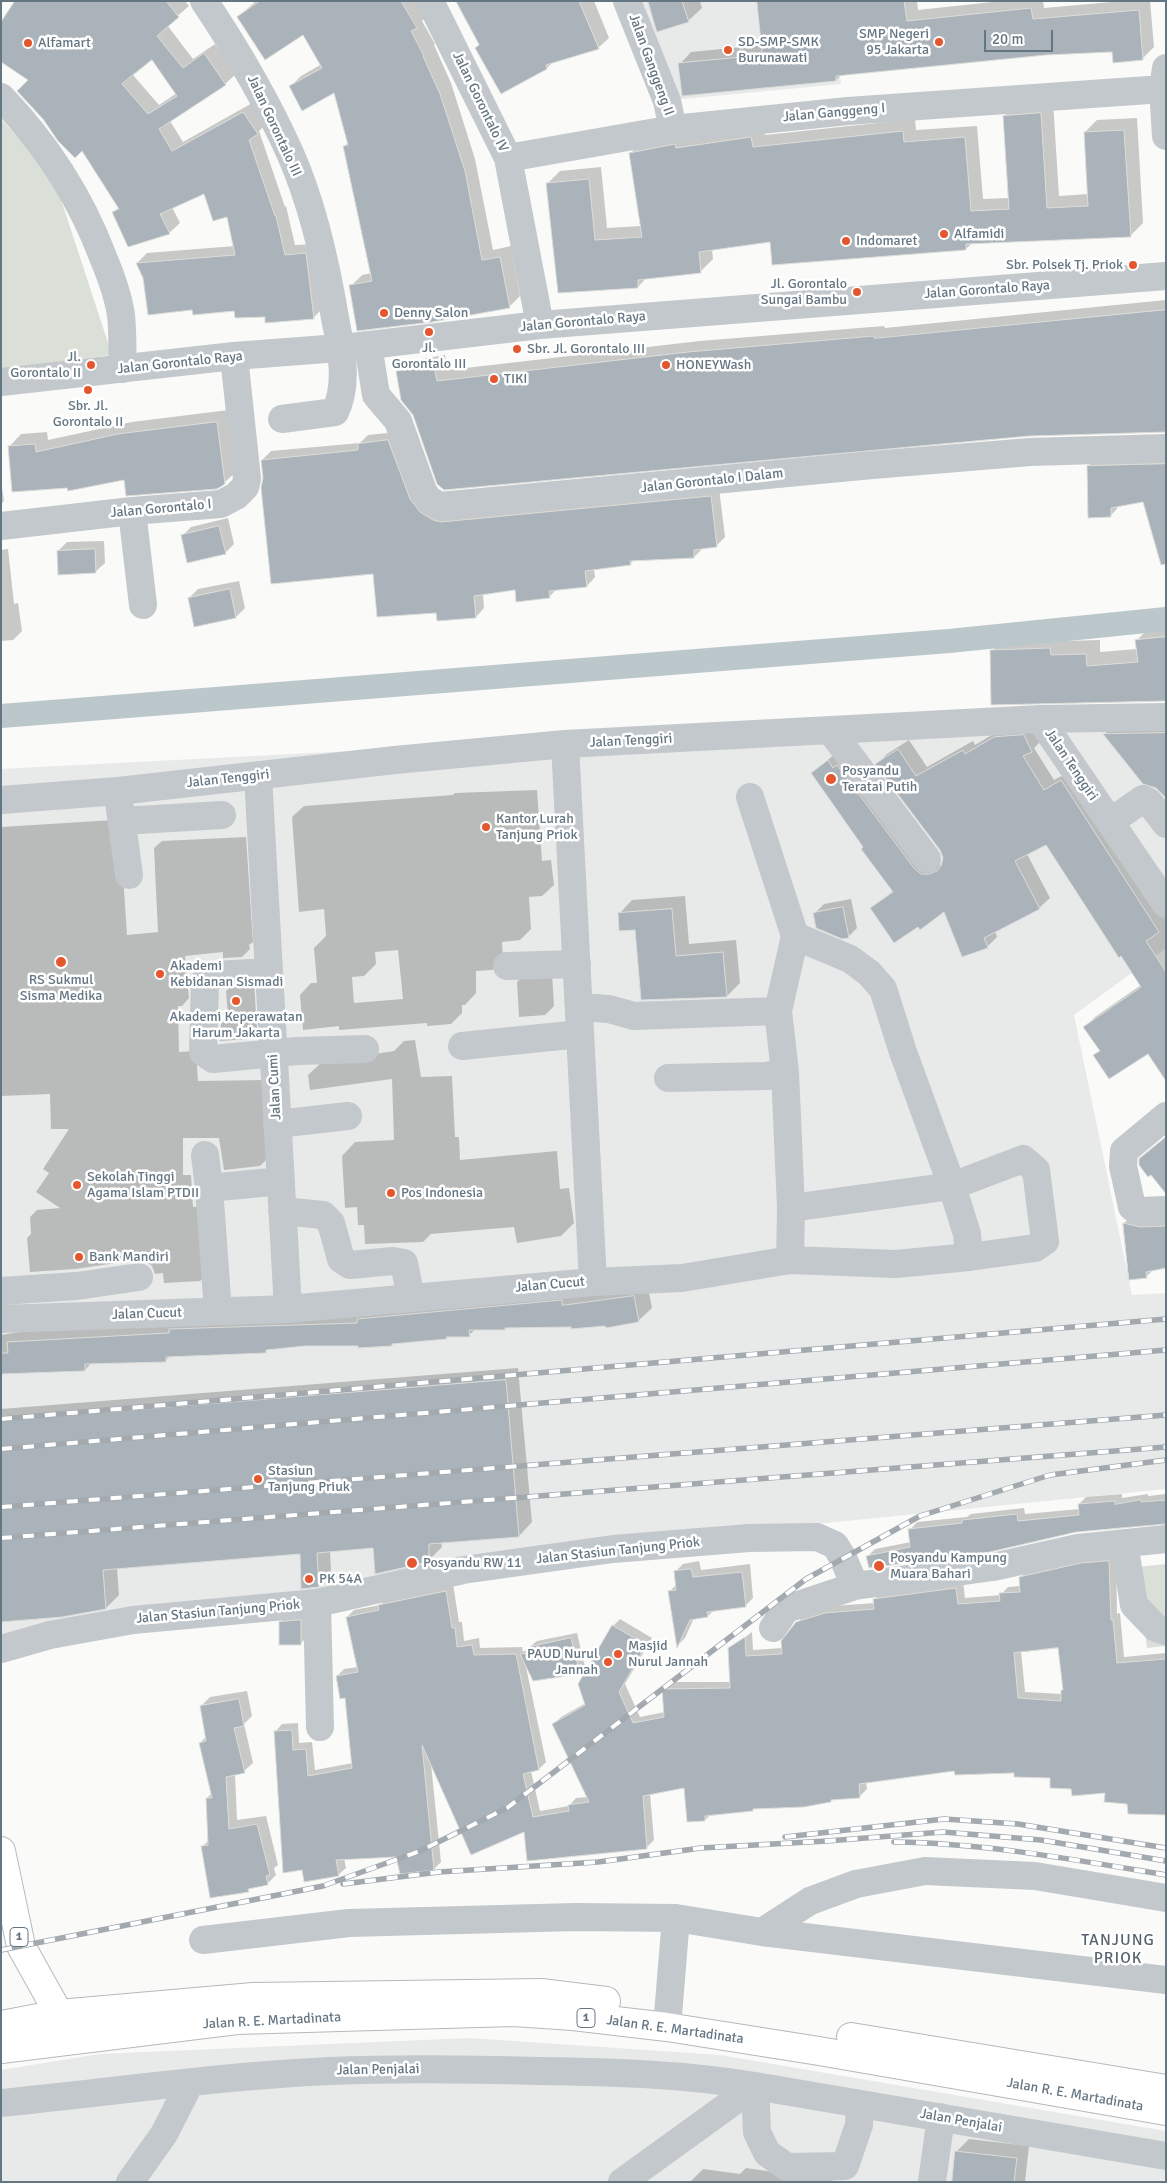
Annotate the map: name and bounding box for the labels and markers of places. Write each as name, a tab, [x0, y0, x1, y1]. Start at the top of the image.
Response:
place label: SMP Negeri 95 Jakarta	[859, 26, 929, 58]
place label: SD-SMP-SMK Burunawati	[738, 34, 819, 66]
place label: Alfamart	[38, 35, 91, 51]
marker: SMP Negeri 95 Jakarta	[933, 36, 945, 48]
marker: Alfamart	[22, 37, 34, 49]
marker: SD-SMP-SMK Burunawati	[722, 44, 734, 56]
place label: Alfamidi	[954, 226, 1004, 242]
marker: Alfamidi	[938, 228, 950, 240]
place label: Indomaret	[856, 233, 917, 249]
marker: Indomaret	[840, 235, 852, 247]
place label: Sbr. Polsek Tj. Priok	[1006, 257, 1123, 273]
marker: Sbr. Polsek Tj. Priok	[1127, 259, 1139, 271]
place label: Jl. Gorontalo Sungai Bambu	[761, 276, 847, 308]
marker: Jl. Gorontalo Sungai Bambu	[851, 286, 863, 298]
place label: Denny Salon	[394, 305, 469, 321]
marker: Denny Salon	[378, 307, 390, 319]
marker: Jl. Gorontalo III	[423, 326, 435, 338]
place label: Jl. Gorontalo III	[392, 340, 466, 372]
place label: Sbr. Jl. Gorontalo III	[527, 341, 645, 357]
marker: Sbr. Jl. Gorontalo III	[511, 343, 523, 355]
place label: Jl. Gorontalo II	[10, 349, 81, 382]
place label: HONEYWash	[676, 357, 751, 373]
marker: Jl. Gorontalo II	[85, 359, 97, 371]
marker: HONEYWash	[660, 359, 672, 371]
place label: TIKI	[504, 371, 527, 387]
marker: TIKI	[488, 373, 500, 385]
marker: Sbr. Jl. Gorontalo II	[82, 384, 94, 396]
place label: Sbr. Jl. Gorontalo II	[53, 398, 123, 431]
place label: Posyandu Teratai Putih	[842, 763, 917, 796]
marker: Posyandu Teratai Putih	[824, 772, 838, 786]
place label: Kantor Lurah Tanjung Priok	[496, 811, 577, 844]
marker: Kantor Lurah Tanjung Priok	[480, 821, 492, 833]
marker: RS Sukmul Sisma Medika	[54, 955, 68, 969]
place label: Akademi Kebidanan Sismadi	[170, 958, 283, 990]
marker: Akademi Kebidanan Sismadi	[154, 968, 166, 980]
place label: RS Sukmul Sisma Medika	[20, 972, 102, 1004]
marker: Akademi Keperawatan Harum Jakarta	[230, 995, 242, 1007]
place label: Akademi Keperawatan Harum Jakarta	[169, 1009, 303, 1042]
place label: Sekolah Tinggi Agama Islam PTDII	[87, 1169, 199, 1202]
marker: Sekolah Tinggi Agama Islam PTDII	[71, 1179, 83, 1191]
place label: Pos Indonesia	[401, 1185, 483, 1201]
marker: Pos Indonesia	[385, 1187, 397, 1199]
place label: Bank Mandiri	[89, 1249, 169, 1265]
marker: Bank Mandiri	[73, 1251, 85, 1263]
place label: Stasiun Tanjung Priuk	[268, 1463, 350, 1495]
marker: Stasiun Tanjung Priuk	[252, 1473, 264, 1485]
place label: Posyandu Kampung Muara Bahari	[890, 1550, 1007, 1582]
place label: Posyandu RW 11	[423, 1555, 522, 1571]
marker: Posyandu RW 11	[405, 1556, 419, 1570]
marker: Posyandu Kampung Muara Bahari	[872, 1559, 886, 1573]
place label: PK 54A	[319, 1571, 362, 1587]
marker: PK 54A	[303, 1573, 315, 1585]
place label: Masjid Nurul Jannah	[628, 1638, 708, 1670]
place label: PAUD Nurul Jannah	[527, 1646, 598, 1678]
marker: Masjid Nurul Jannah	[612, 1648, 624, 1660]
marker: PAUD Nurul Jannah	[602, 1656, 614, 1668]

